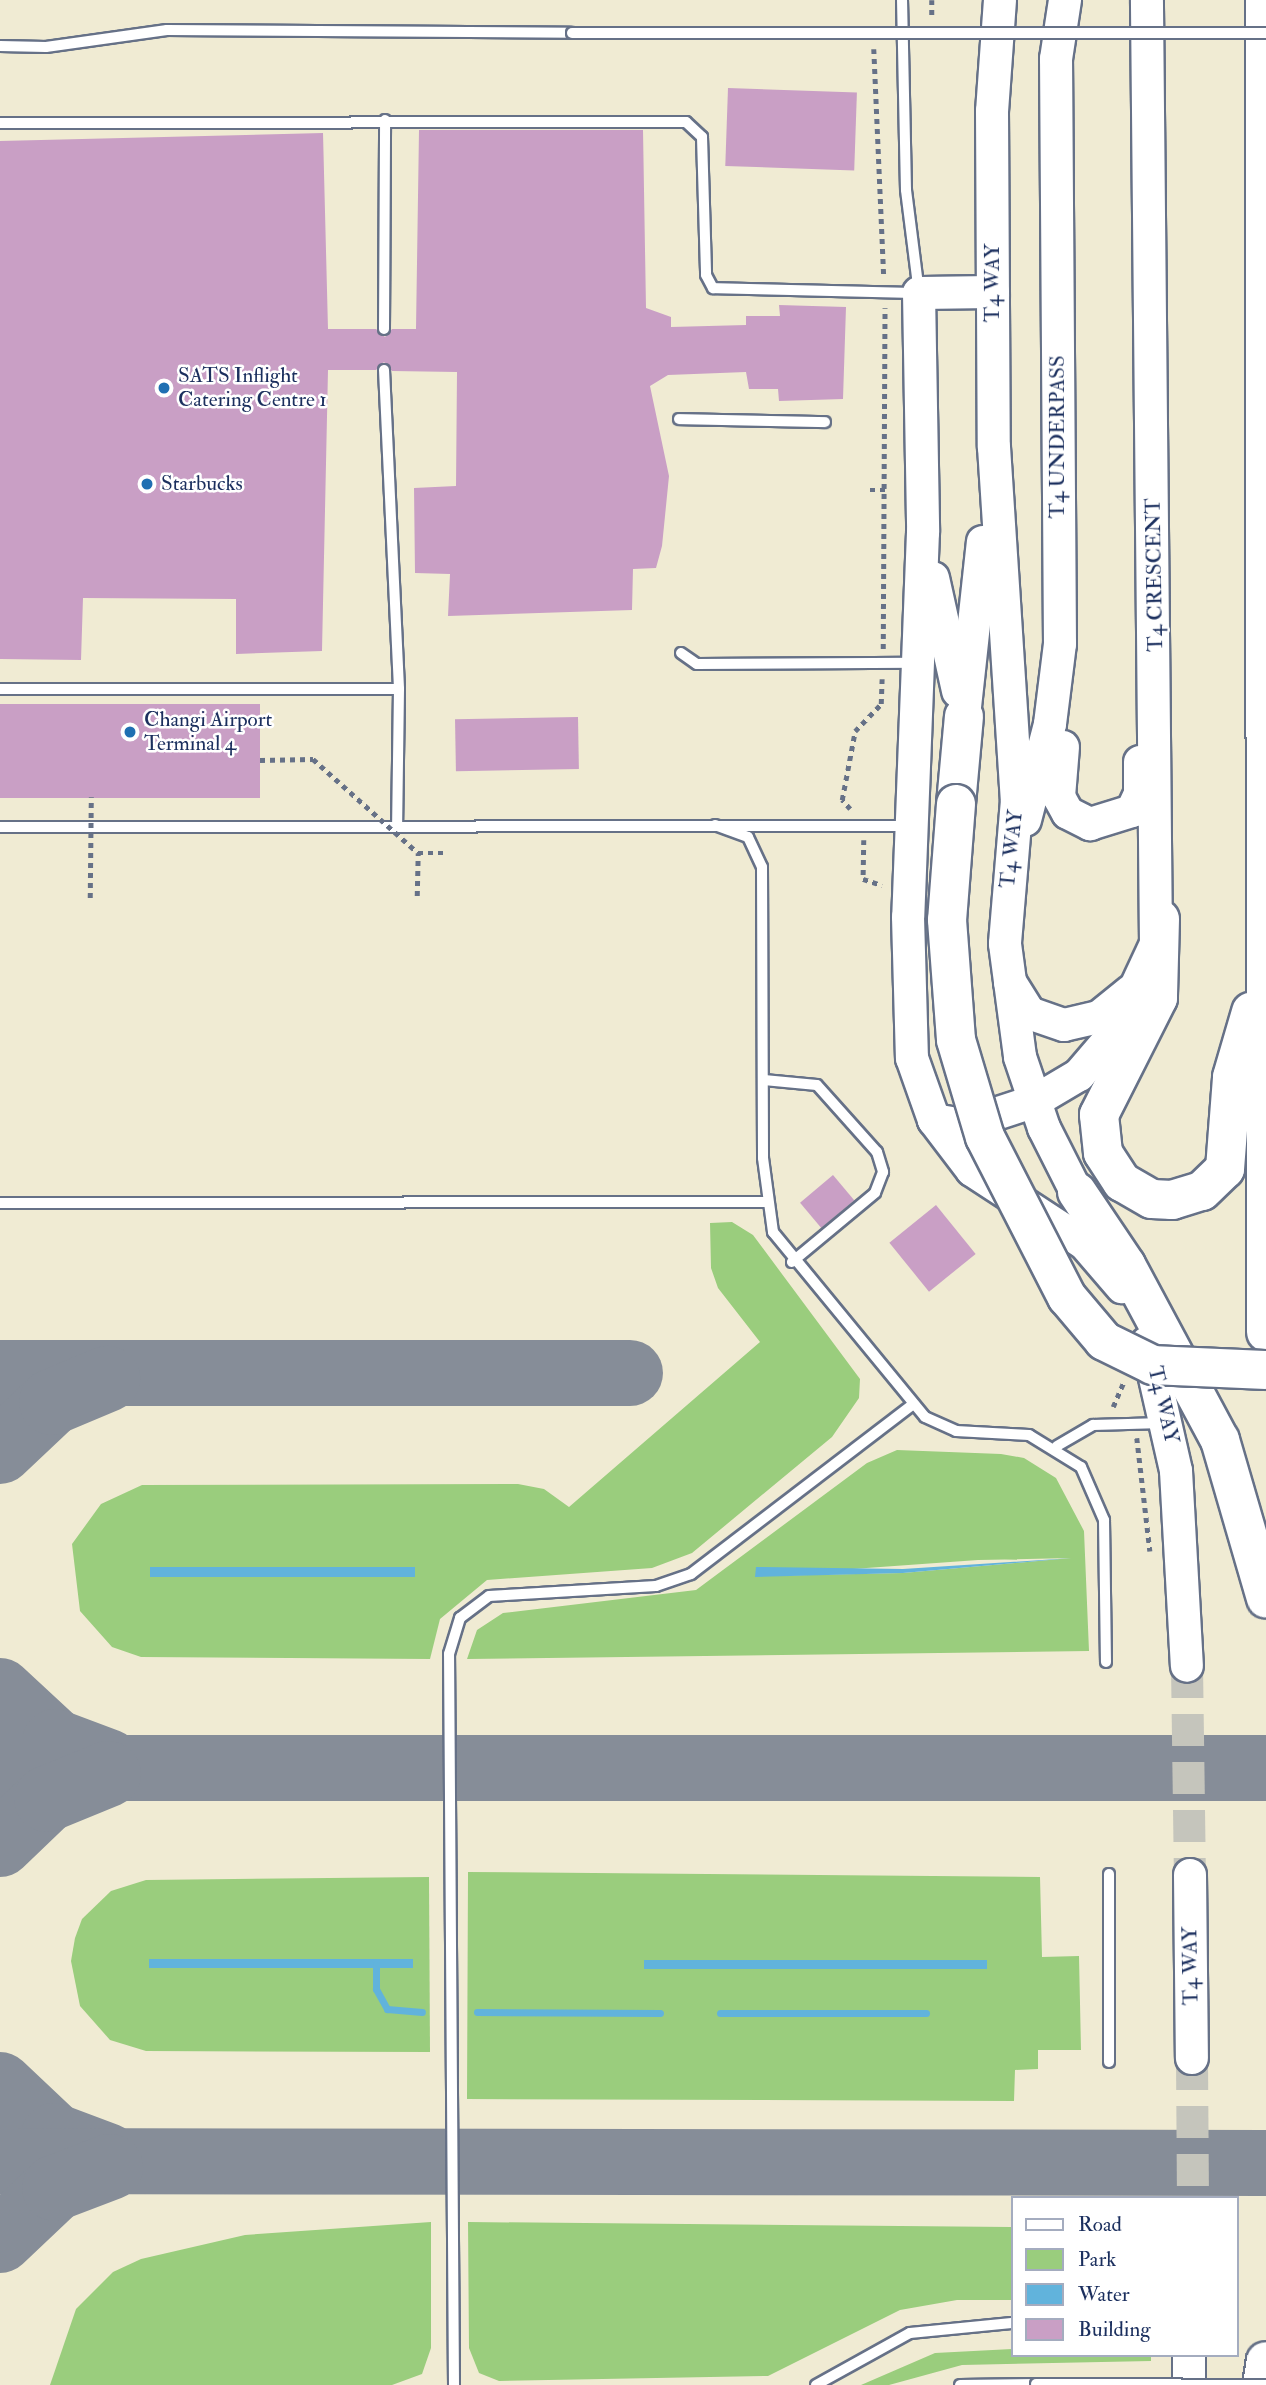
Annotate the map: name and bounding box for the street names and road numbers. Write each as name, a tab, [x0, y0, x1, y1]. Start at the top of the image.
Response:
street label: T4 WAY	[980, 244, 1006, 322]
street label: T4 UNDERPASS	[1045, 355, 1071, 519]
street label: T4 CRESCENT	[1141, 498, 1169, 652]
street label: T4 WAY	[995, 809, 1029, 889]
street label: T4 WAY	[1142, 1364, 1184, 1446]
street label: T4 WAY	[1178, 1926, 1204, 2006]

